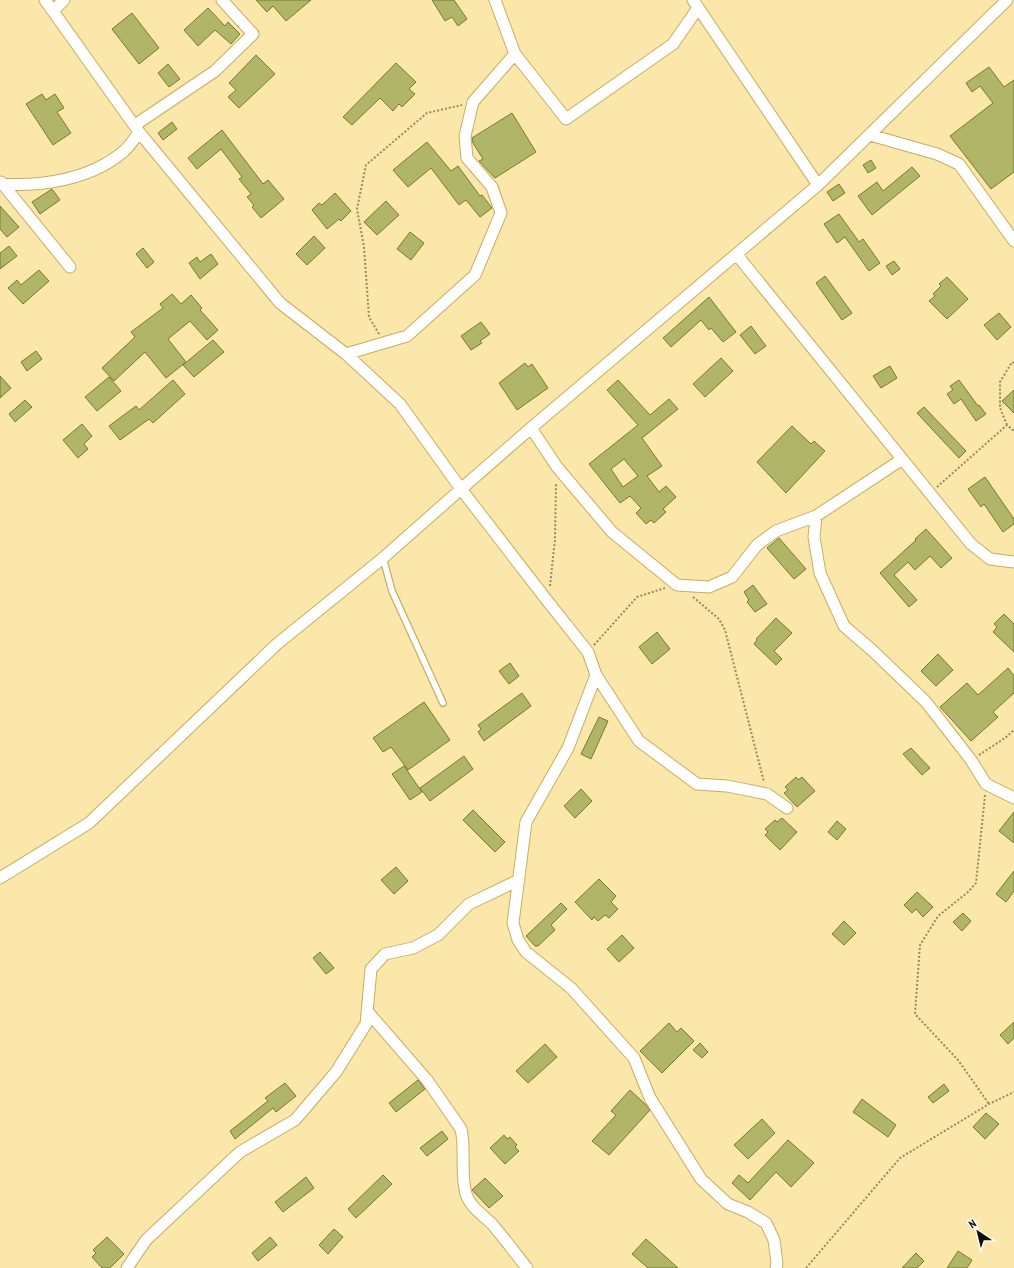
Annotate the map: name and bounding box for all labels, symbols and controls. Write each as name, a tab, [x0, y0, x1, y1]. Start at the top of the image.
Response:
north arrow	[958, 1212, 998, 1252]
text: N	[966, 1216, 979, 1231]

